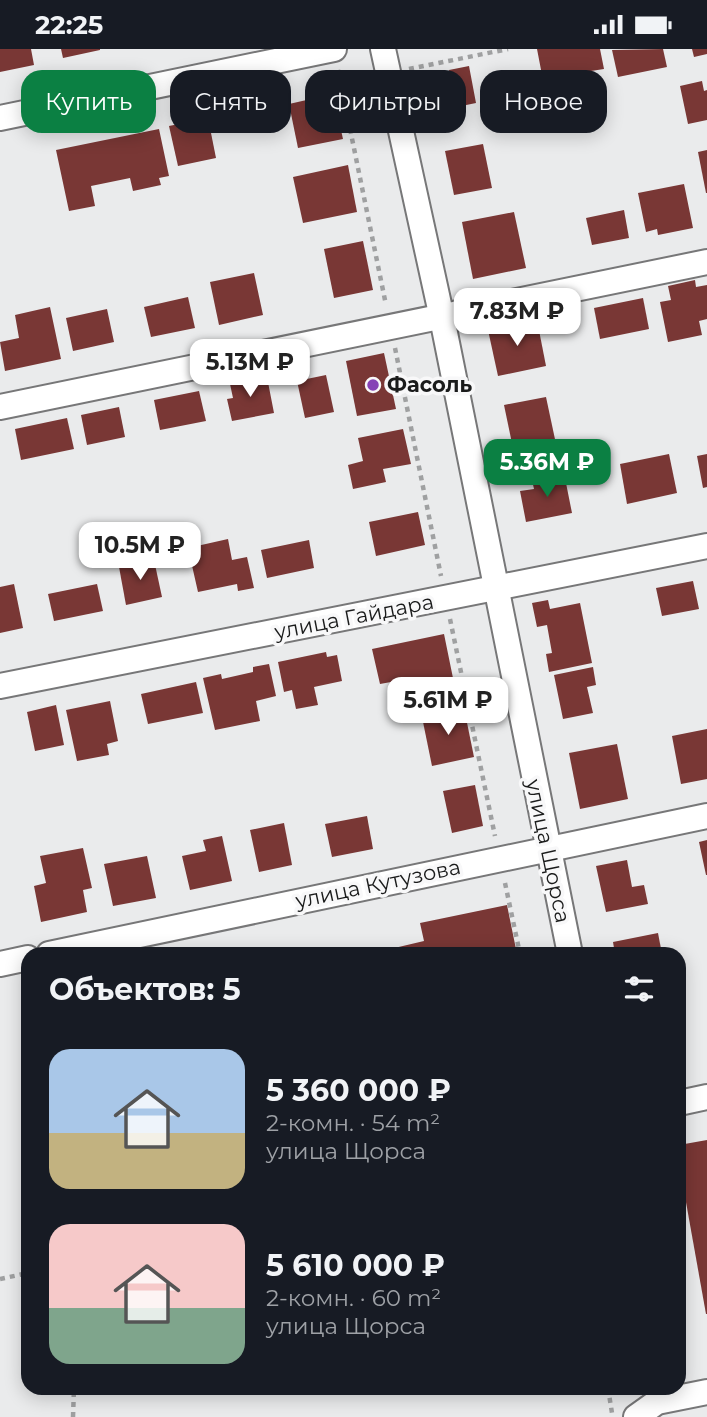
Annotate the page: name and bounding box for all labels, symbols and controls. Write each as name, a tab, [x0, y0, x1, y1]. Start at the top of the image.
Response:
text: 22:25	[35, 9, 103, 41]
chip: Купить	[21, 70, 156, 133]
chip: Снять	[170, 70, 291, 133]
chip: Фильтры	[305, 70, 466, 133]
chip: Новое	[480, 70, 607, 133]
pin: 7.83M ₽	[452, 289, 582, 348]
text: 7.83M ₽	[470, 297, 564, 325]
pin: 5.13M ₽	[185, 339, 315, 399]
text: 5.13M ₽	[206, 348, 294, 376]
place label: Фасоль	[387, 372, 472, 397]
marker: Фасоль	[365, 377, 381, 393]
pin: 5.36M ₽	[482, 440, 612, 499]
text: 5.36M ₽	[500, 448, 594, 476]
pin: 10.5M ₽	[75, 523, 205, 582]
text: 10.5M ₽	[95, 531, 185, 559]
street label: улица Гайдара	[271, 589, 436, 644]
pin: 5.61M ₽	[383, 677, 513, 737]
text: 5.61M ₽	[403, 686, 493, 714]
street label: улица Щорса	[521, 776, 576, 925]
street label: улица Кутузова	[292, 854, 463, 913]
icon: filters	[620, 970, 658, 1008]
text: Объектов: 5	[49, 971, 241, 1008]
text: 5 360 000 ₽	[266, 1072, 451, 1109]
icon: home	[105, 1077, 189, 1161]
text: 2-комн. · 54 m²	[266, 1109, 440, 1137]
text: улица Щорса	[266, 1137, 426, 1165]
text: 5 610 000 ₽	[266, 1247, 445, 1284]
icon: home	[105, 1252, 189, 1336]
text: 2-комн. · 60 m²	[266, 1284, 441, 1312]
text: улица Щорса	[266, 1312, 426, 1340]

